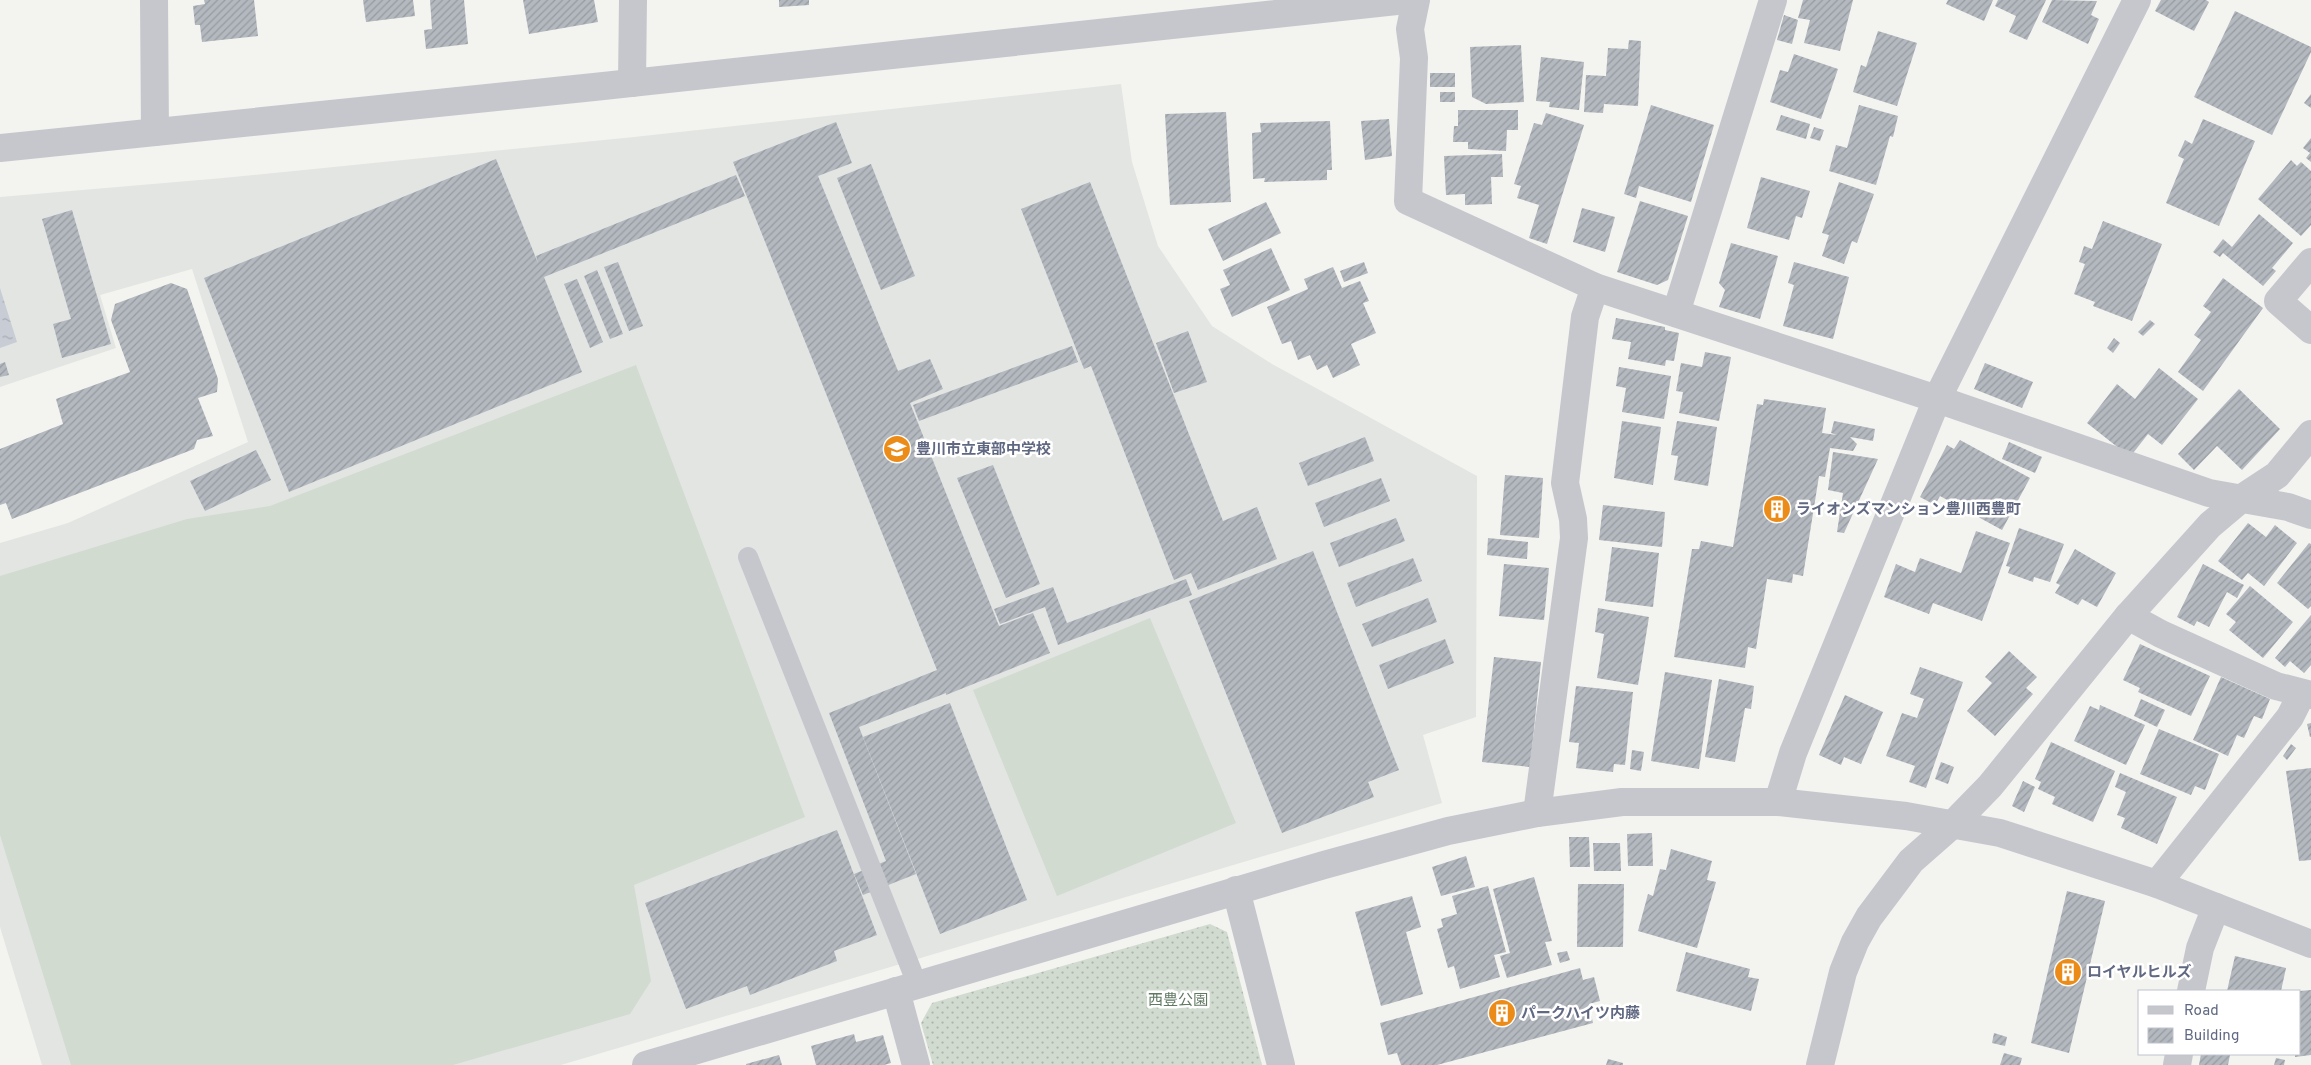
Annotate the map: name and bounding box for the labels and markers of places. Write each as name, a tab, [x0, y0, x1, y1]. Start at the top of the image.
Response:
school or university icon: 豊川市立東部中学校	[882, 434, 912, 464]
place label: 豊川市立東部中学校	[916, 441, 1051, 460]
building icon: ライオンズマンション豊川西豊町	[1762, 494, 1792, 524]
place label: ライオンズマンション豊川西豊町	[1796, 500, 2021, 520]
building icon: ロイヤルヒルズ	[2053, 957, 2083, 987]
place label: ロイヤルヒルズ	[2087, 963, 2192, 983]
building icon: パークハイツ内藤	[1487, 998, 1517, 1028]
place label: パークハイツ内藤	[1521, 1005, 1640, 1024]

